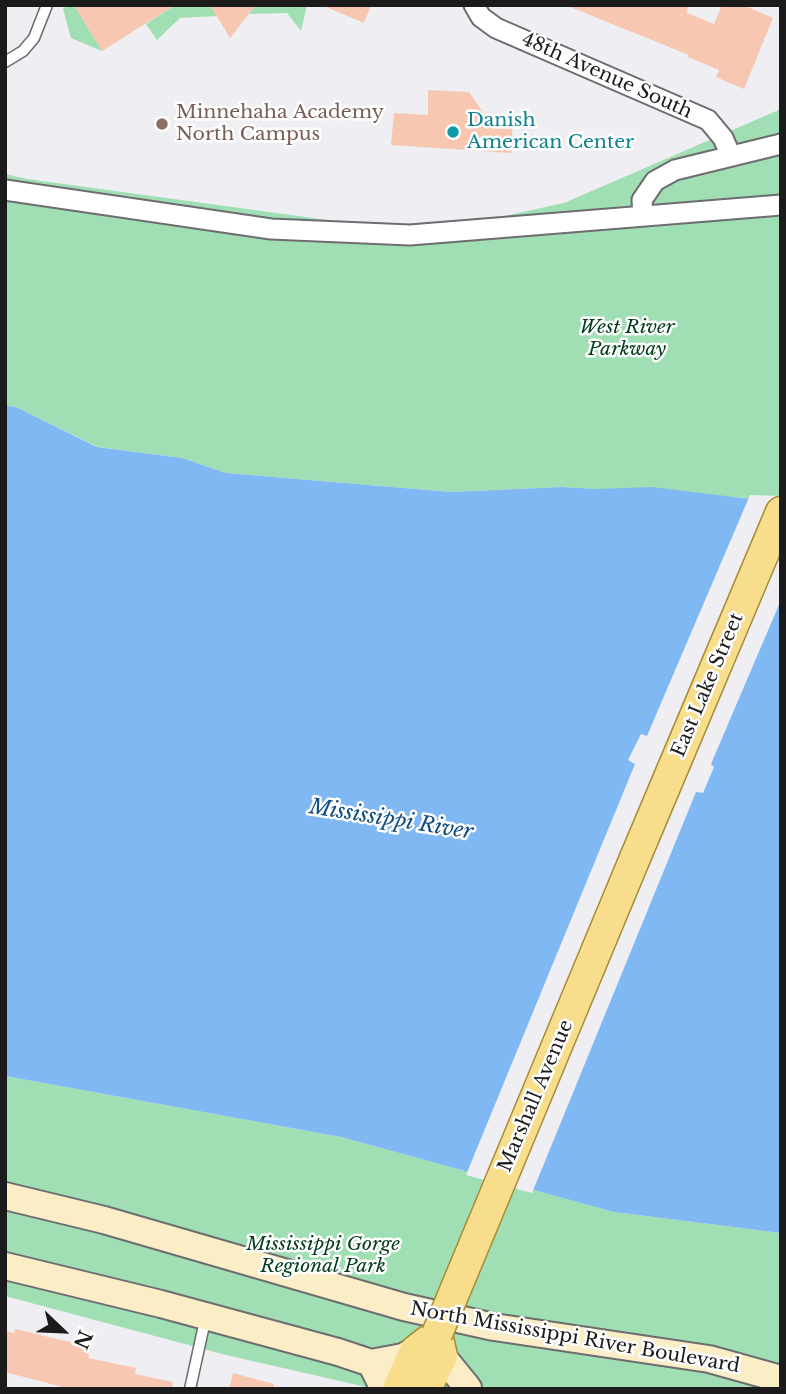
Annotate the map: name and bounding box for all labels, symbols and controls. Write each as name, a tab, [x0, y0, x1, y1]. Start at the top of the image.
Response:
street label: 48th Avenue South	[518, 28, 696, 124]
place label: Minnehaha Academy North Campus	[176, 102, 384, 146]
place label: Danish American Center	[467, 110, 634, 154]
marker: Minnehaha Academy North Campus	[154, 116, 170, 132]
marker: Danish American Center	[445, 124, 461, 140]
park label: West River Parkway	[580, 317, 674, 361]
street label: East Lake Street	[667, 609, 749, 761]
water label: Mississippi River	[307, 795, 475, 845]
street label: Marshall Avenue	[494, 1017, 578, 1175]
park label: Mississippi Gorge Regional Park	[246, 1234, 400, 1278]
north arrow	[28, 1296, 98, 1366]
street label: North Mississippi River Boulevard	[408, 1298, 742, 1378]
text: N	[69, 1327, 97, 1352]

